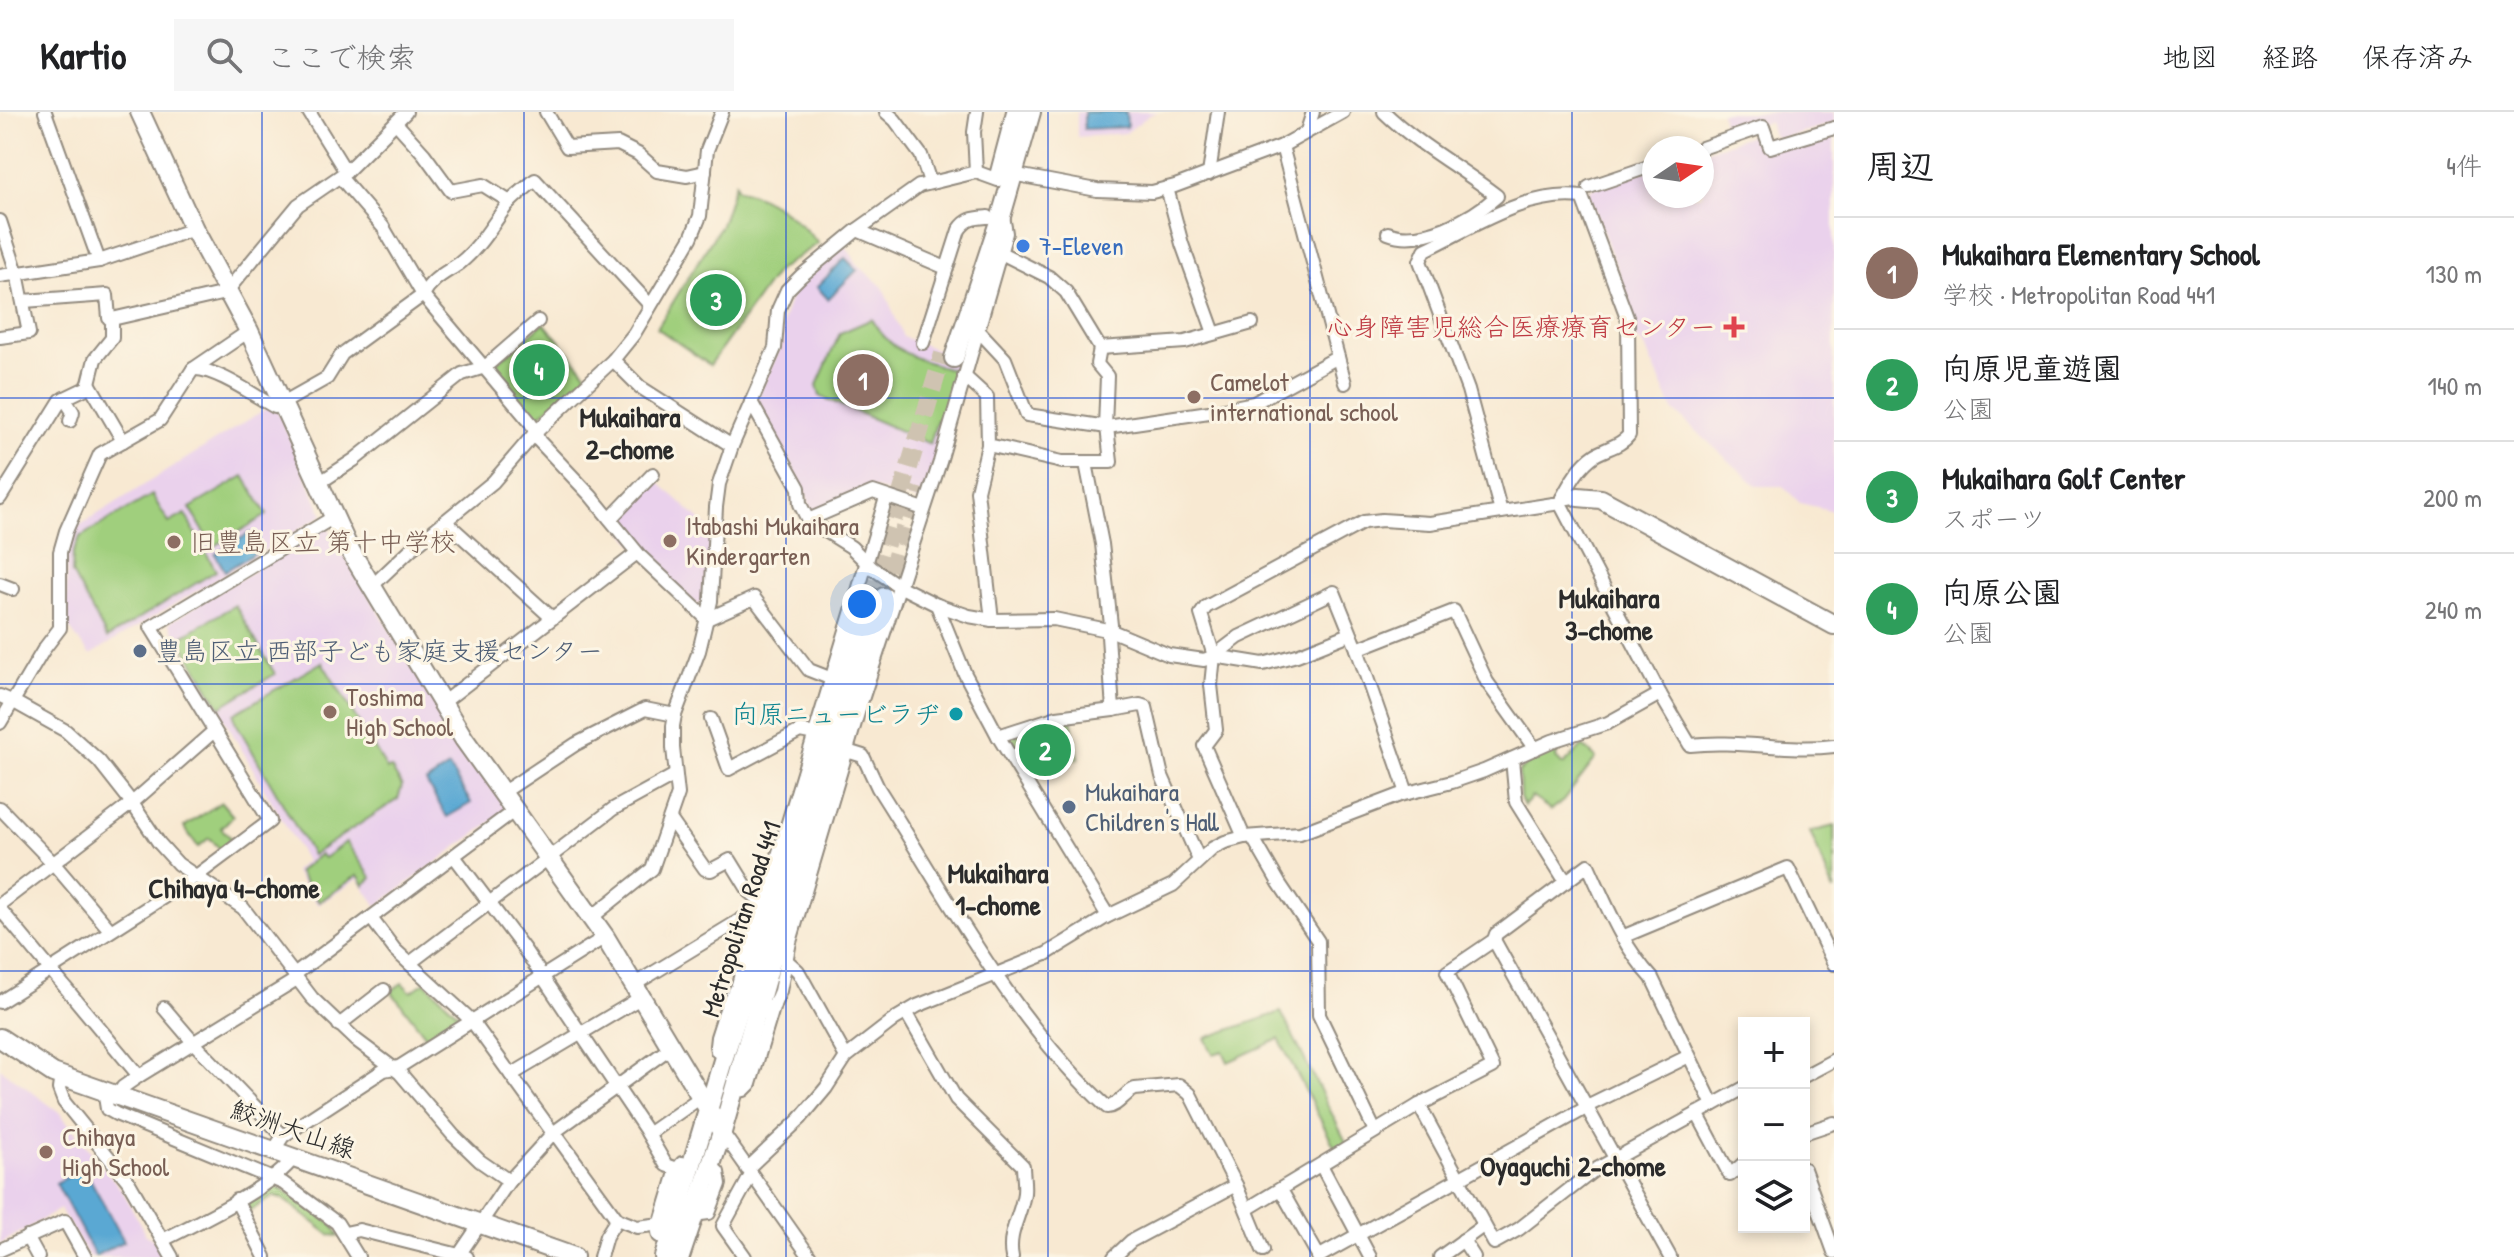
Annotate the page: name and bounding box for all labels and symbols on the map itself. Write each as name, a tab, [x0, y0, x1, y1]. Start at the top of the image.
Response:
north arrow	[1642, 136, 1714, 208]
place label: 7-Eleven	[1039, 228, 1124, 263]
marker: 7-Eleven	[1014, 237, 1032, 255]
pin: 3	[690, 270, 742, 330]
place label: 心身障害児総合医療療育センター	[1327, 309, 1716, 344]
marker: 心身障害児総合医療療育センター	[1723, 316, 1745, 338]
pin: 4	[513, 340, 565, 400]
pin: 1	[837, 350, 889, 410]
place label: Camelot international school	[1210, 364, 1398, 429]
marker: Camelot international school	[1185, 388, 1203, 406]
district label: Mukaihara 2-chome	[579, 398, 681, 468]
place label: Itabashi Mukaihara Kindergarten	[686, 508, 859, 573]
place label: 旧豊島区立 第十中学校	[190, 524, 456, 559]
marker: Itabashi Mukaihara Kindergarten	[661, 532, 679, 550]
marker: 旧豊島区立 第十中学校	[165, 533, 183, 551]
district label: Mukaihara 3-chome	[1558, 579, 1660, 649]
your location	[842, 584, 882, 624]
place label: 豊島区立 西部子ども家庭支援センター	[156, 633, 603, 668]
marker: 豊島区立 西部子ども家庭支援センター	[131, 642, 149, 660]
place label: Toshima High School	[346, 679, 453, 744]
place label: 向原ニュービラヂ	[732, 696, 940, 731]
marker: Toshima High School	[321, 703, 339, 721]
marker: 向原ニュービラヂ	[947, 705, 965, 723]
pin: 2	[1019, 720, 1071, 780]
place label: Mukaihara Children's Hall	[1085, 774, 1220, 839]
marker: Mukaihara Children's Hall	[1060, 798, 1078, 816]
street label: Metropolitan Road 441	[692, 816, 789, 1021]
district label: Mukaihara 1-chome	[947, 854, 1049, 924]
district label: Chihaya 4-chome	[148, 869, 320, 908]
street label: 鮫洲大山線	[226, 1091, 360, 1166]
place label: Chihaya High School	[62, 1119, 169, 1184]
marker: Chihaya High School	[37, 1143, 55, 1161]
district label: Oyaguchi 2-chome	[1480, 1147, 1667, 1186]

